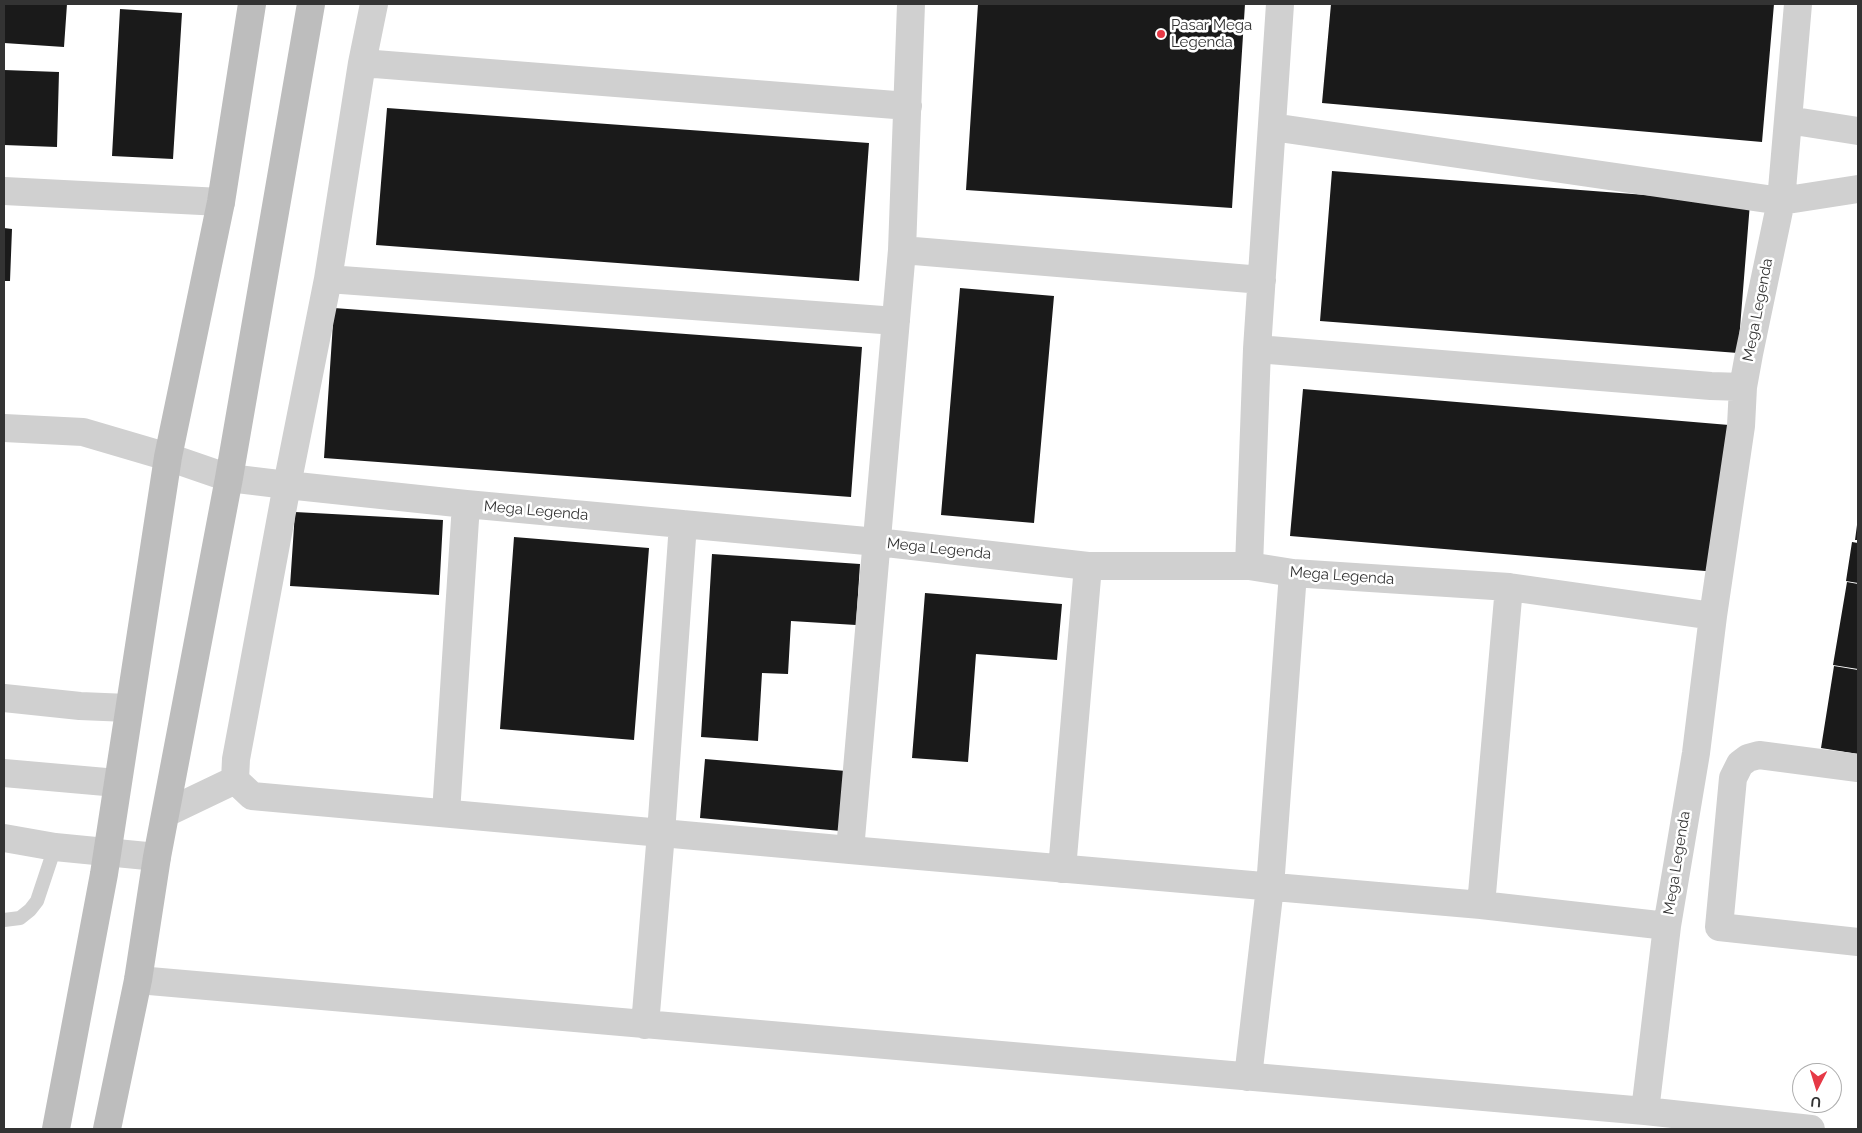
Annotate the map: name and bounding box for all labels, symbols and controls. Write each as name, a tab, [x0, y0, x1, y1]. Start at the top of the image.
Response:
place label: Pasar Mega Legenda	[1171, 16, 1252, 51]
marker: Pasar Mega Legenda	[1155, 28, 1167, 40]
street label: Mega Legenda	[1739, 257, 1777, 363]
street label: Mega Legenda	[483, 497, 589, 525]
street label: Mega Legenda	[886, 535, 992, 563]
street label: Mega Legenda	[1289, 563, 1395, 589]
street label: Mega Legenda	[1660, 810, 1694, 916]
north arrow	[1792, 1063, 1842, 1113]
text: U	[1810, 1094, 1822, 1110]

